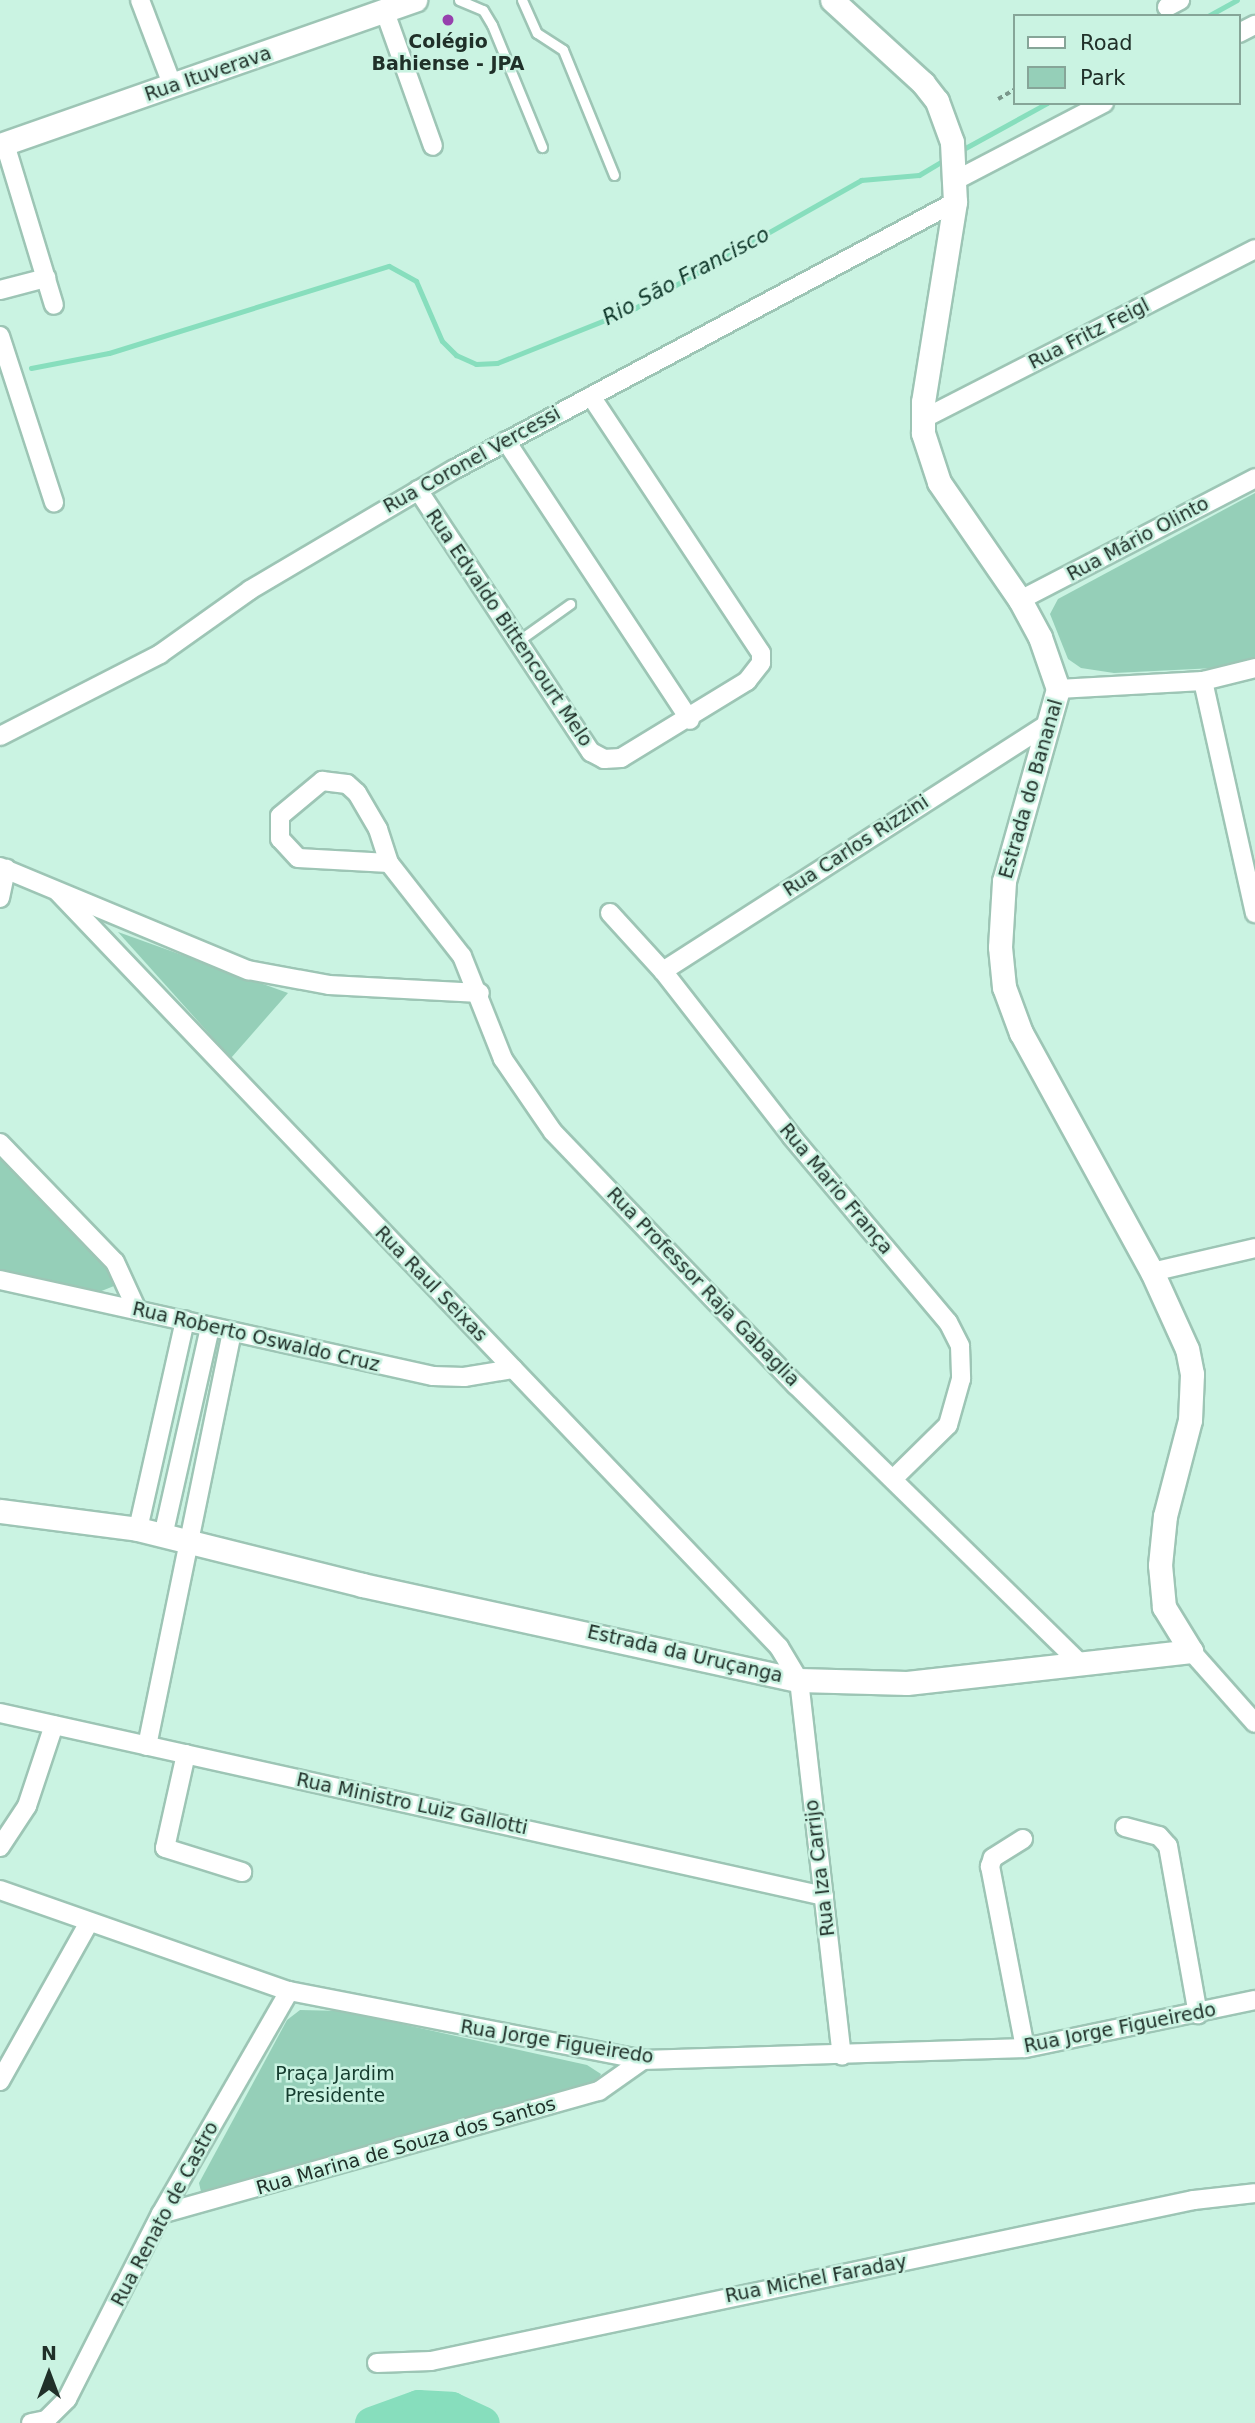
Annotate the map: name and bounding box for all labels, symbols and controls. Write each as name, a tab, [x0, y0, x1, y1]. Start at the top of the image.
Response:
marker: Colégio Bahiense - JPA	[440, 12, 456, 28]
legend	[1014, 14, 1241, 105]
place label: Colégio Bahiense - JPA	[371, 31, 525, 75]
text: Road	[1080, 31, 1133, 55]
street label: Rua Ituverava	[142, 42, 274, 106]
text: Park	[1080, 66, 1125, 90]
water label: Rio São Francisco	[598, 221, 774, 331]
street label: Rua Fritz Feigl	[1025, 294, 1153, 374]
street label: Rua Coronel Vercessi	[380, 402, 564, 518]
street label: Rua Mário Olinto	[1063, 492, 1213, 586]
street label: Rua Edvaldo Bittencourt Melo	[421, 505, 597, 751]
street label: Estrada do Bananal	[994, 697, 1068, 881]
street label: Rua Carlos Rizzini	[779, 791, 933, 901]
street label: Rua Mario França	[775, 1119, 897, 1259]
street label: Rua Professor Raja Gabaglia	[602, 1183, 804, 1391]
street label: Rua Raul Seixas	[370, 1222, 492, 1346]
street label: Rua Roberto Oswaldo Cruz	[130, 1297, 382, 1377]
street label: Estrada da Uruçanga	[585, 1620, 785, 1688]
street label: Rua Ministro Luiz Gallotti	[294, 1768, 530, 1840]
street label: Rua Iza Carrijo	[800, 1798, 840, 1938]
street label: Rua Jorge Figueiredo	[1022, 1998, 1218, 2058]
street label: Rua Jorge Figueiredo	[459, 2015, 655, 2069]
park label: Praça Jardim Presidente	[275, 2063, 395, 2107]
street label: Rua Marina de Souza dos Santos	[254, 2092, 558, 2200]
street label: Rua Renato de Castro	[107, 2118, 223, 2310]
street label: Rua Michel Faraday	[723, 2250, 909, 2308]
north arrow	[14, 2339, 84, 2409]
text: N	[41, 2342, 57, 2364]

